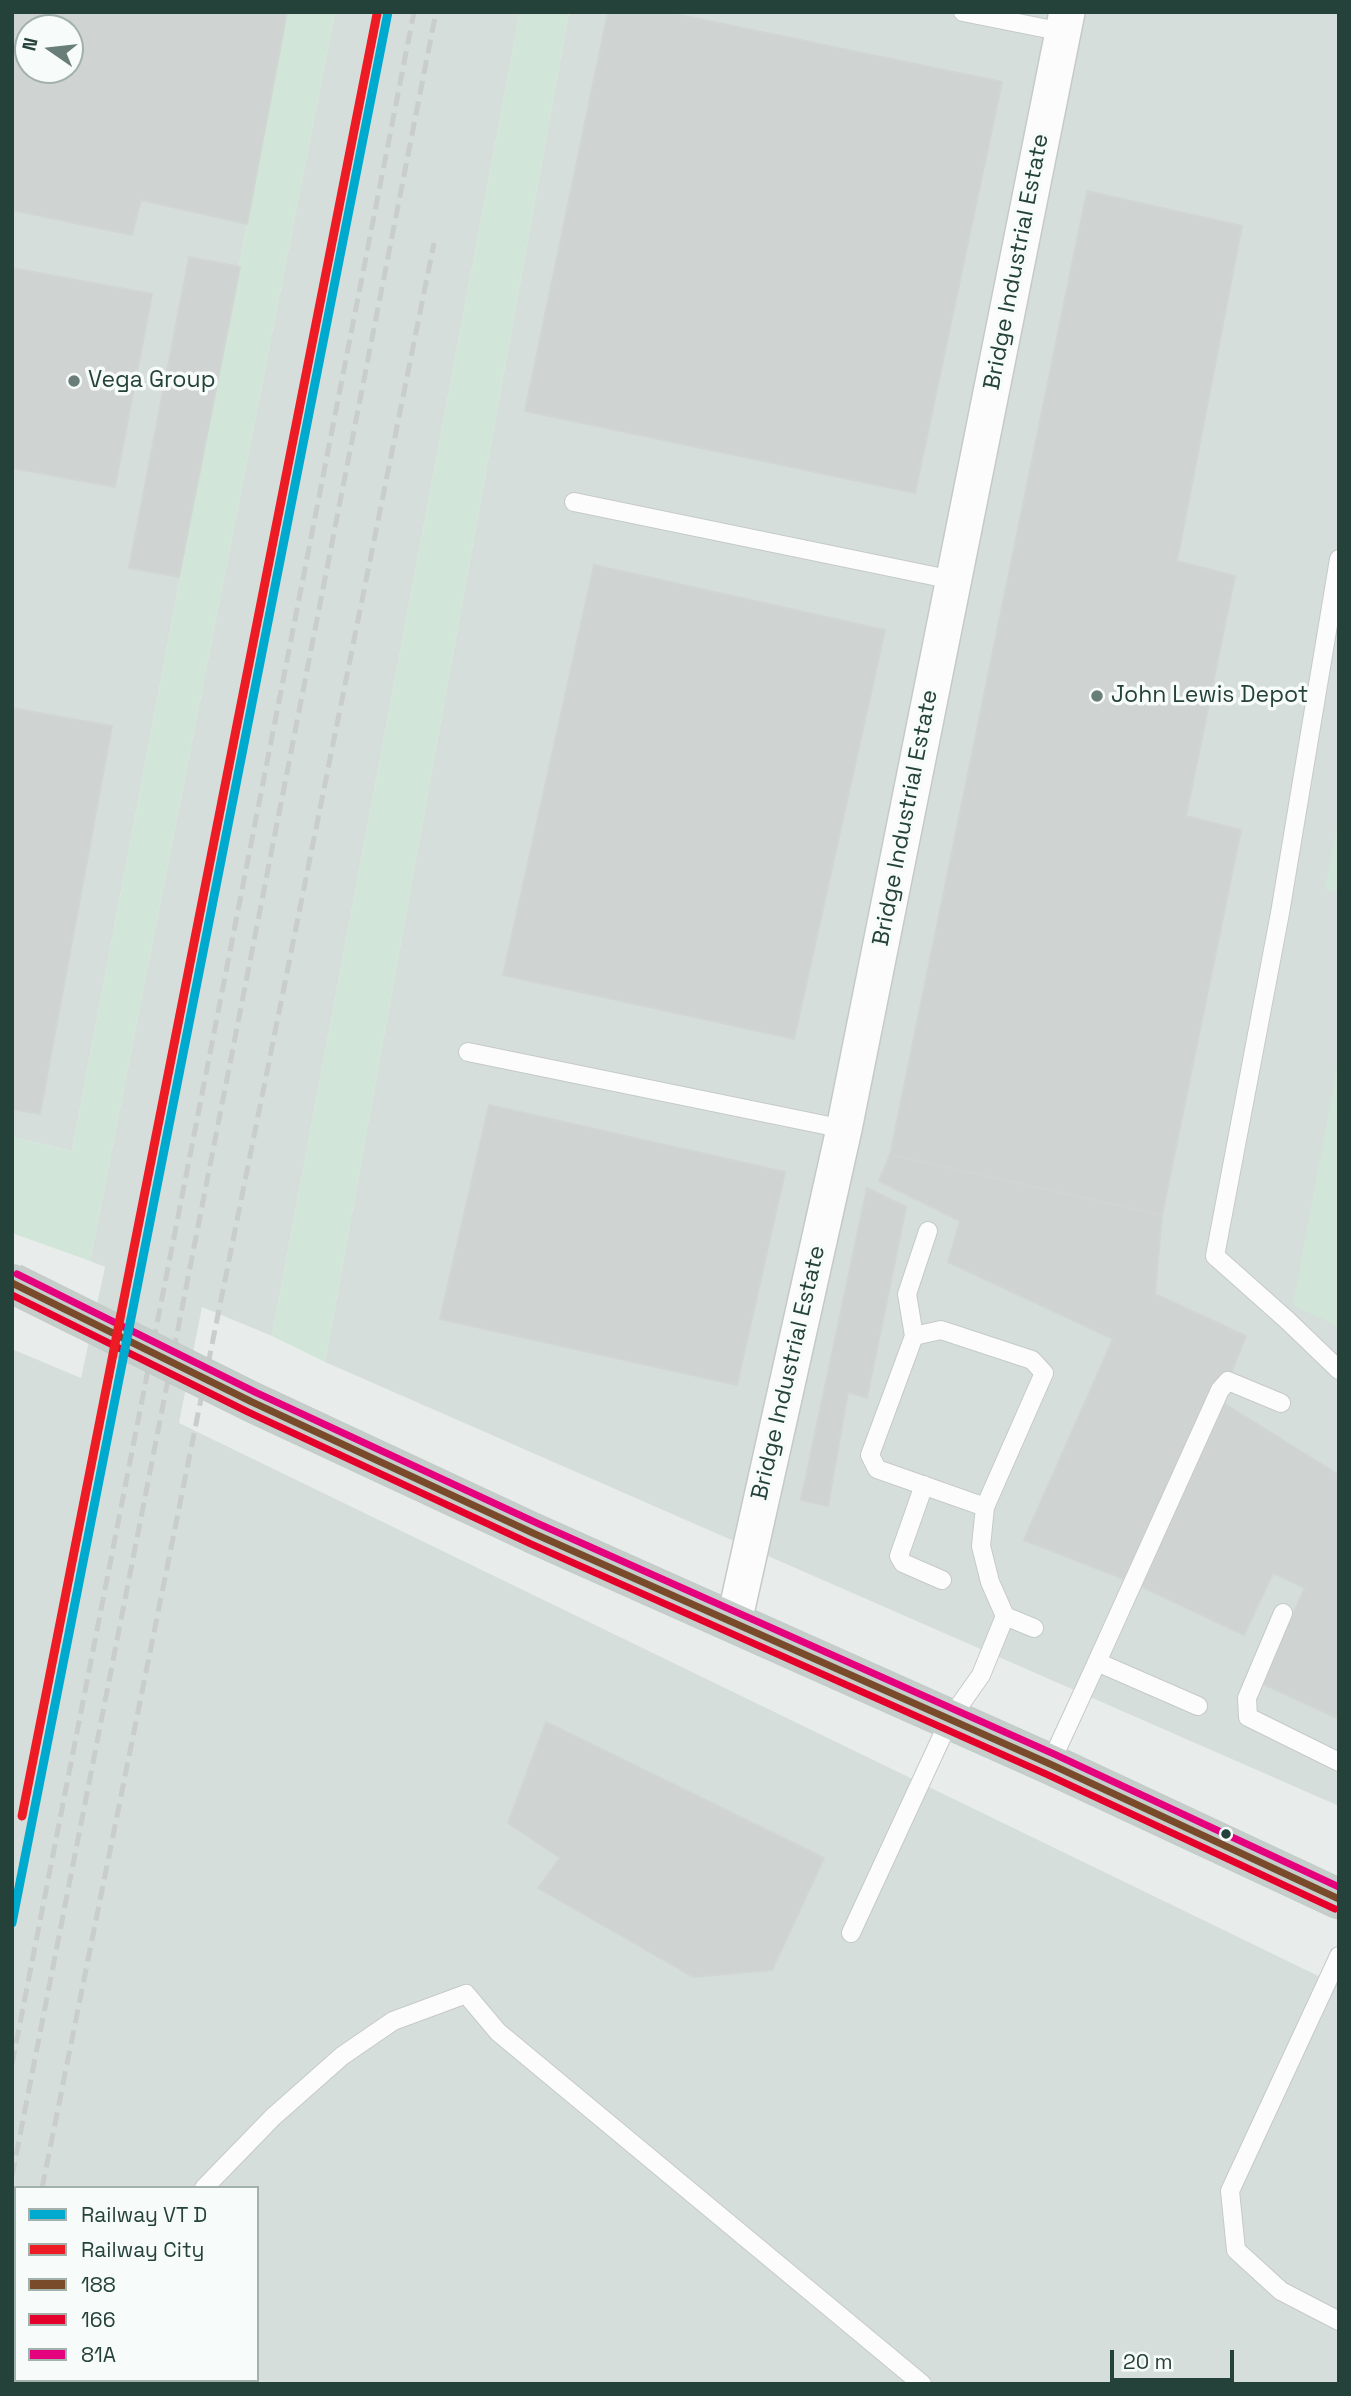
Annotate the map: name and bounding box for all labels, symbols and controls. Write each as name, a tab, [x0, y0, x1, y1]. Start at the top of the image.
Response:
north arrow	[14, 14, 84, 84]
text: N	[16, 35, 44, 53]
street label: Bridge Industrial Estate	[979, 132, 1055, 392]
place label: Vega Group	[88, 367, 215, 395]
marker: Vega Group	[66, 373, 82, 389]
place label: John Lewis Depot	[1111, 682, 1308, 710]
street label: Bridge Industrial Estate	[868, 688, 944, 948]
marker: John Lewis Depot	[1089, 688, 1105, 704]
street label: Bridge Industrial Estate	[746, 1243, 832, 1503]
unlabelled marker	[1219, 1827, 1233, 1841]
legend	[14, 2186, 259, 2382]
text: Railway VT D	[81, 2201, 207, 2228]
text: Railway City	[81, 2236, 204, 2263]
text: 188	[81, 2271, 116, 2298]
text: 166	[81, 2306, 115, 2333]
scale bar	[1113, 2336, 1237, 2380]
text: 81A	[81, 2341, 116, 2368]
text: 20 m	[1123, 2348, 1173, 2375]

